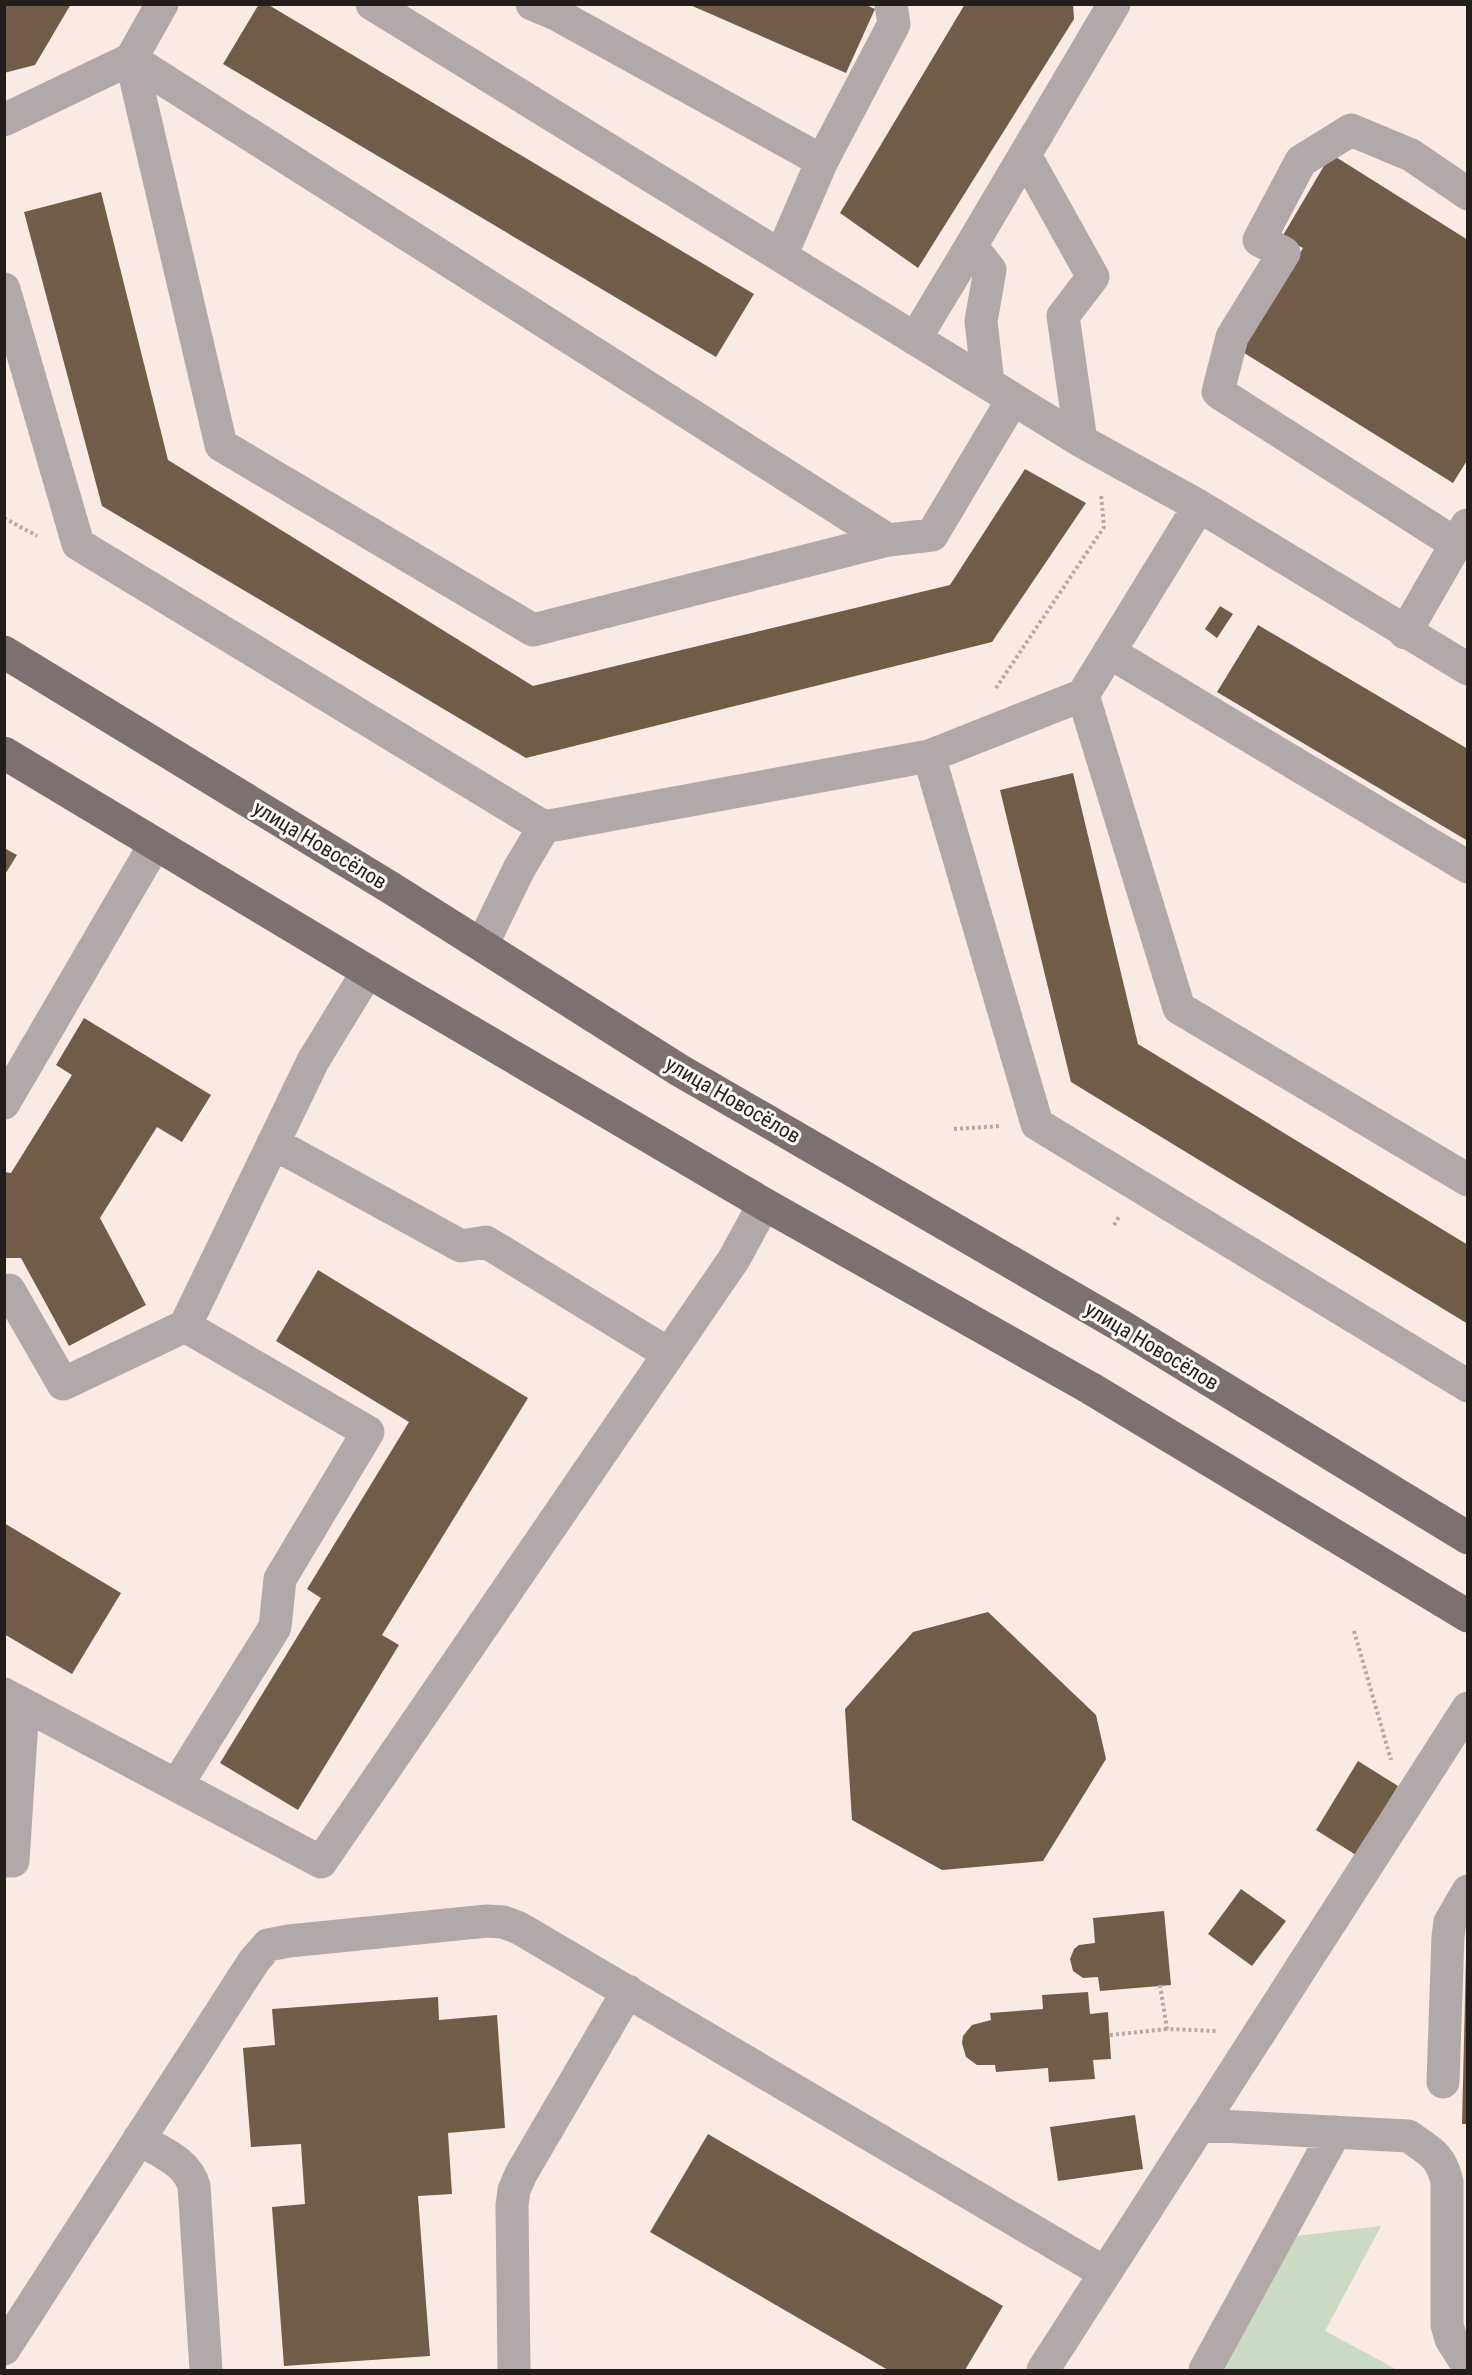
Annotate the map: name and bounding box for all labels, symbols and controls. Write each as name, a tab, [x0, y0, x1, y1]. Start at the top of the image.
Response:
street label: улица Новосёлов	[249, 796, 391, 894]
street label: улица Новосёлов	[661, 1052, 805, 1148]
street label: улица Новосёлов	[1081, 1297, 1223, 1395]

